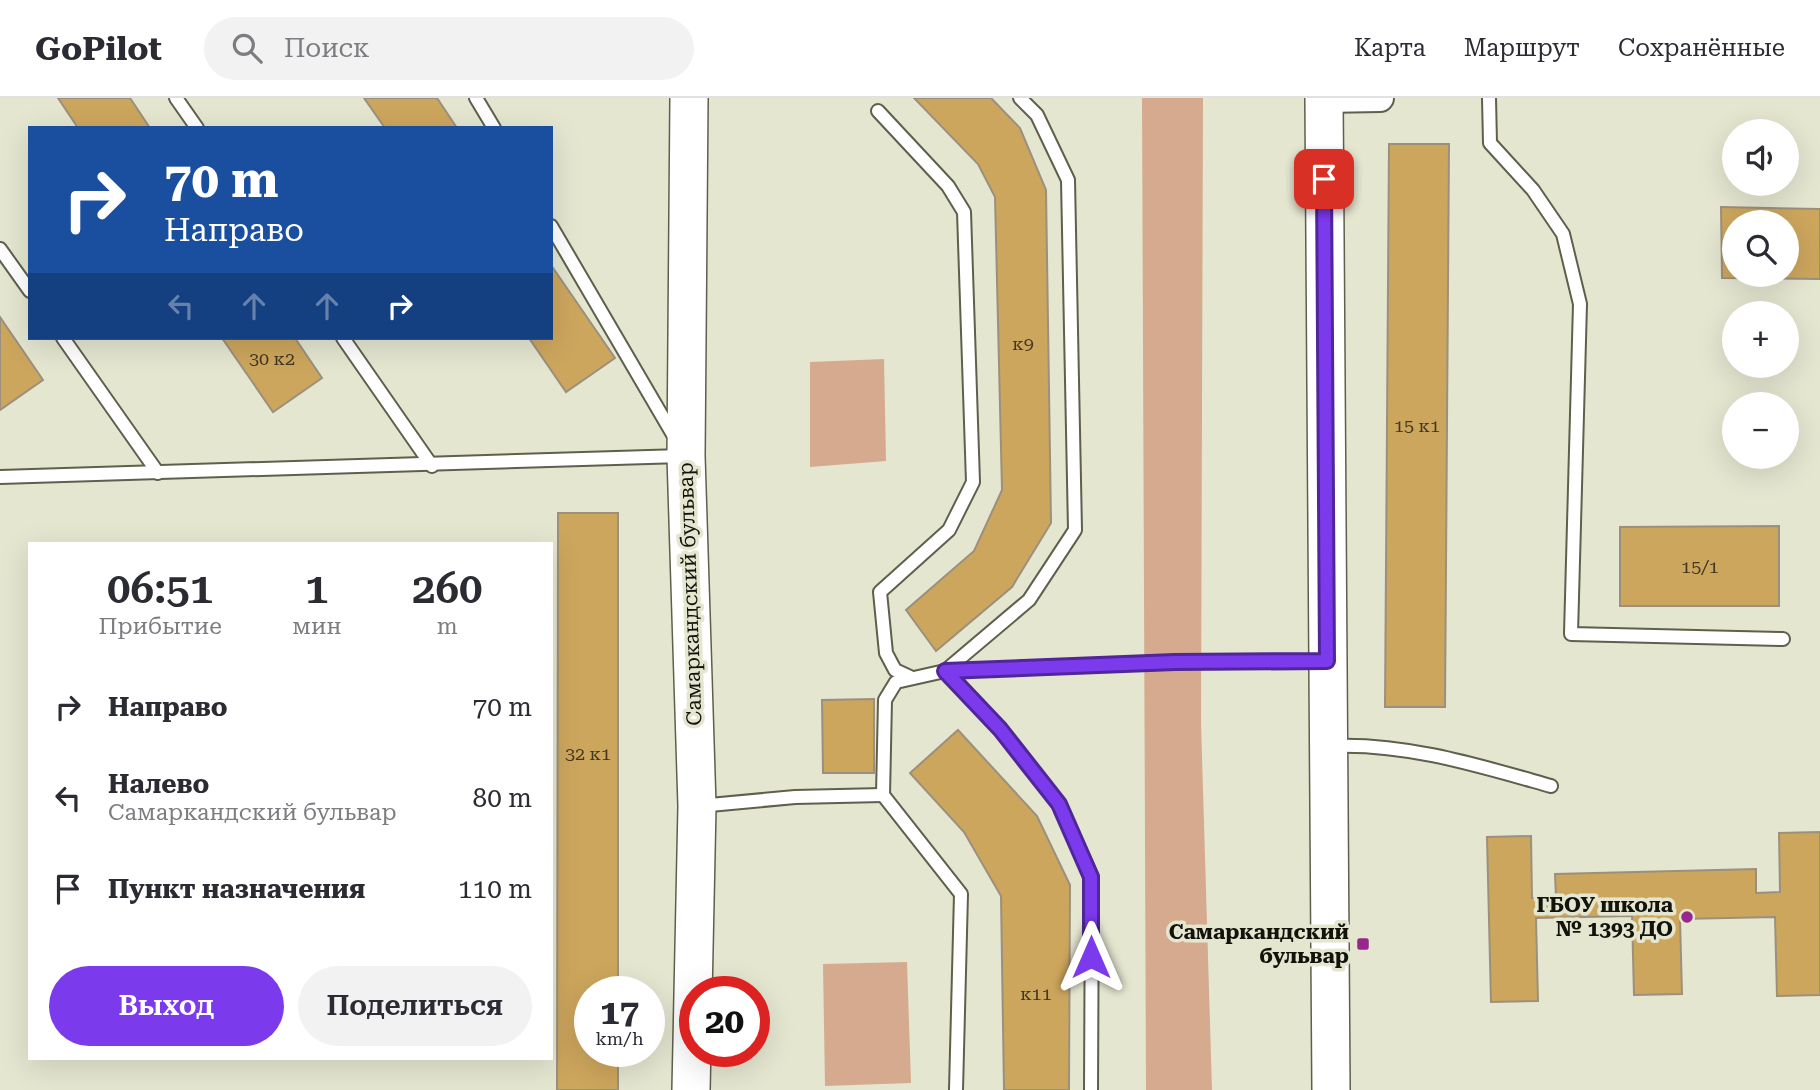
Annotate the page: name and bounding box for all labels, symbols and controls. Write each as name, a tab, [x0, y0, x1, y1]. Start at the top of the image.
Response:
search box	[204, 17, 694, 80]
text: GoPilot	[35, 29, 162, 68]
icon: search	[228, 29, 266, 67]
text: Поиск	[284, 33, 370, 63]
text: Карта	[1354, 34, 1426, 62]
text: Маршрут	[1464, 34, 1580, 62]
text: Сохранённые	[1618, 34, 1785, 62]
map controls	[1722, 119, 1799, 469]
button: sound	[1722, 119, 1799, 196]
pin	[1294, 149, 1354, 209]
text: 70 m	[164, 152, 279, 209]
icon: right	[49, 154, 140, 245]
icon: arrive	[1305, 160, 1343, 198]
button: search	[1722, 210, 1799, 287]
text: Направо	[164, 211, 304, 249]
icon: left	[162, 287, 200, 325]
icon: ahead	[235, 287, 273, 325]
icon: ahead	[308, 287, 346, 325]
icon: right	[381, 287, 419, 325]
button: +	[1722, 301, 1799, 378]
house number: к9	[1012, 333, 1034, 354]
house number: 30 к2	[249, 348, 295, 369]
button: −	[1722, 392, 1799, 469]
house number: 15 к1	[1394, 415, 1440, 436]
street label: Самаркандский бульвар	[673, 462, 707, 726]
house number: 15/1	[1681, 556, 1719, 577]
text: 06:51	[107, 564, 213, 613]
text: 1	[305, 564, 329, 613]
text: 260	[412, 564, 482, 613]
text: Прибытие	[99, 613, 222, 640]
text: мин	[292, 613, 341, 640]
text: m	[437, 613, 458, 640]
icon: right	[49, 688, 87, 726]
text: Направо	[108, 692, 228, 722]
text: 70 m	[473, 692, 532, 722]
house number: 32 к1	[565, 743, 611, 764]
text: Налево	[108, 769, 209, 799]
icon: left	[49, 779, 87, 817]
text: 80 m	[473, 783, 532, 813]
text: Самаркандский бульвар	[108, 799, 397, 826]
icon: arrive	[49, 870, 87, 908]
text: Пункт назначения	[108, 874, 365, 904]
text: 110 m	[458, 874, 532, 904]
place label: ГБОУ школа № 1393 ДО	[1537, 893, 1674, 941]
marker: ГБОУ школа № 1393 ДО	[1679, 909, 1695, 925]
position arrow	[1054, 920, 1128, 994]
place label: Самаркандский бульвар	[1169, 920, 1349, 968]
marker: Самаркандский бульвар	[1355, 936, 1371, 952]
button: Выход	[49, 966, 284, 1046]
button: Поделиться	[298, 966, 532, 1046]
speed limit sign: 20	[679, 976, 770, 1067]
house number: к11	[1020, 983, 1052, 1004]
text: 17	[600, 992, 639, 1033]
text: km/h	[595, 1028, 644, 1049]

